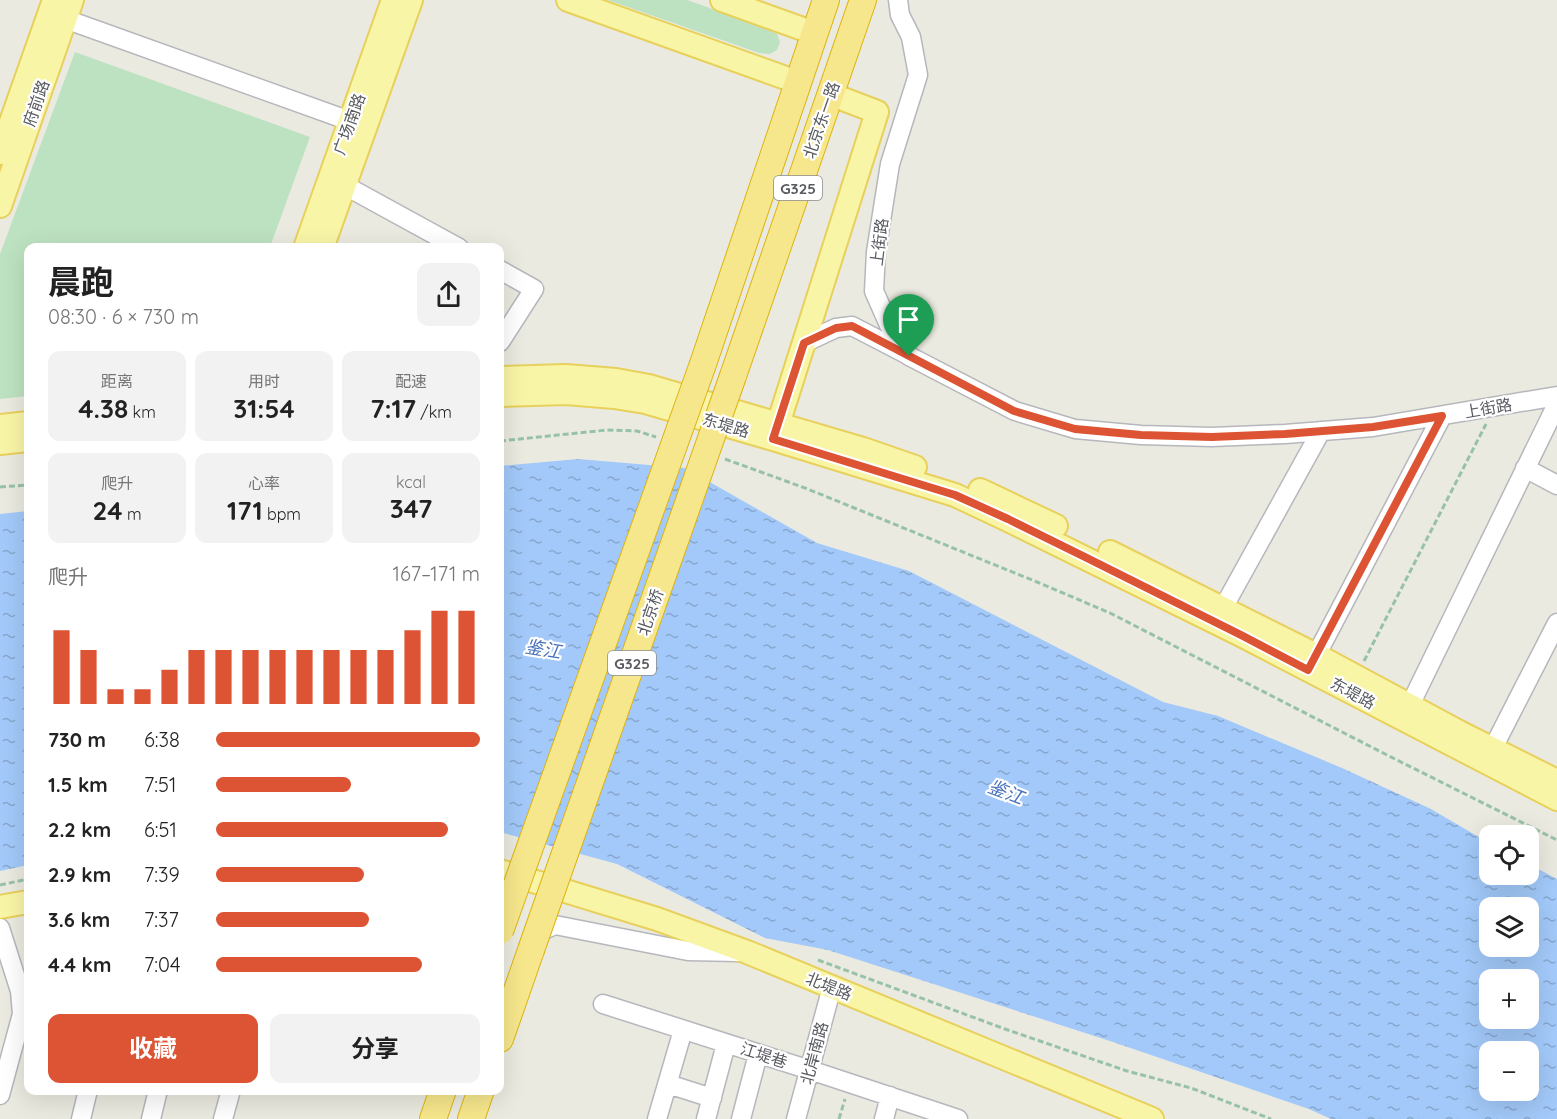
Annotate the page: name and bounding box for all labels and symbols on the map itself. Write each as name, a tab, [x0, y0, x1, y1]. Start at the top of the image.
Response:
street label: 府前路	[19, 77, 53, 129]
street label: 北京东一路	[799, 79, 843, 161]
street label: 广场南路	[329, 91, 369, 157]
road number: G325	[774, 176, 822, 200]
street label: 上街路	[866, 217, 892, 267]
pin	[883, 294, 934, 356]
street label: 上街路	[1463, 394, 1513, 422]
street label: 东堤路	[700, 408, 752, 442]
street label: 北京桥	[633, 586, 667, 638]
water label: 鉴江	[523, 635, 565, 663]
road number: G325	[608, 651, 656, 675]
street label: 东堤路	[1327, 673, 1379, 713]
water label: 鉴江	[985, 775, 1029, 810]
street label: 北堤路	[803, 968, 855, 1004]
street label: 北岸南路	[796, 1019, 832, 1087]
street label: 江堤巷	[738, 1038, 790, 1072]

